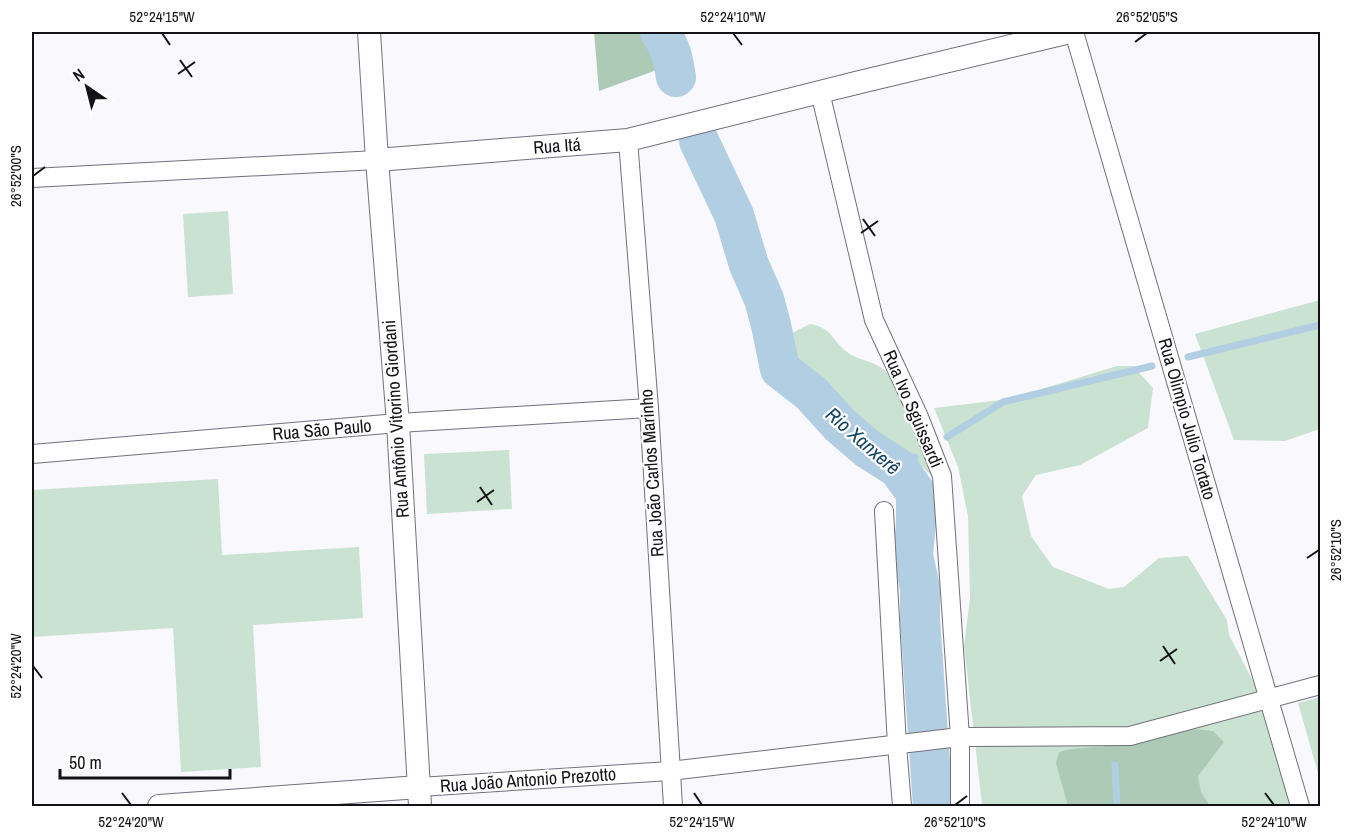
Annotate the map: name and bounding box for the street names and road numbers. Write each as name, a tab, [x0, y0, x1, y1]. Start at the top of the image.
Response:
street label: Rua Itá	[532, 131, 582, 160]
street label: Rua Antônio Vitorino Giordani	[376, 319, 415, 519]
street label: Rua Olimpio Julio Tortato	[1152, 335, 1223, 503]
street label: Rua Ivo Sguissardi	[877, 346, 949, 471]
street label: Rua João Carlos Marinho	[633, 388, 670, 558]
street label: Rua São Paulo	[271, 413, 373, 446]
street label: Rua João Antonio Prezotto	[439, 761, 617, 798]

